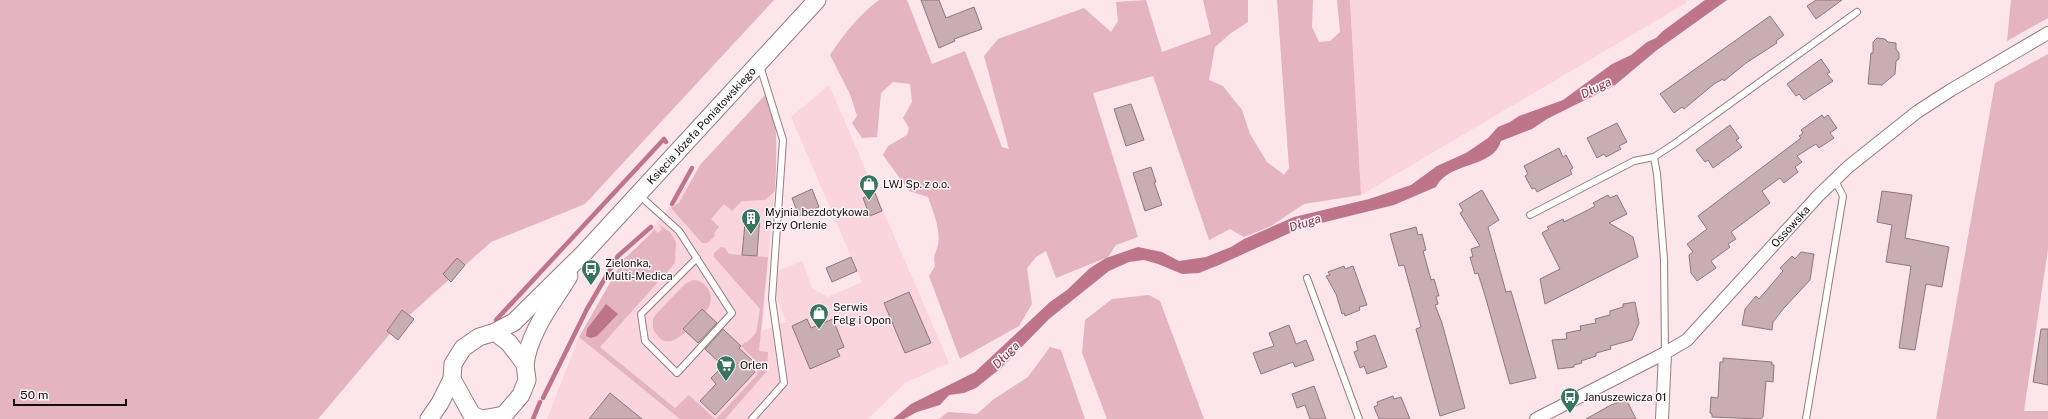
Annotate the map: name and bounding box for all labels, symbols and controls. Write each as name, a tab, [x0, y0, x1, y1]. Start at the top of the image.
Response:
street label: Księcia Józefa Poniatowskiego	[645, 65, 758, 187]
water label: Długa	[1578, 75, 1614, 101]
shop icon: LWJ Sp. z o.o.	[858, 173, 880, 201]
place label: LWJ Sp. z o.o.	[883, 178, 950, 190]
street label: Ossowska	[1769, 203, 1812, 250]
place label: Myjnia bezdotykowa Przy Orlenie	[765, 206, 869, 231]
building icon: Myjnia bezdotykowa Przy Orlenie	[740, 207, 762, 235]
water label: Długa	[1287, 211, 1323, 235]
place label: Zielonka, Multi-Medica	[605, 257, 673, 282]
bus stop icon: Zielonka, Multi-Medica	[580, 258, 602, 286]
place label: Serwis Felg i Opon	[833, 301, 891, 326]
shop icon: Serwis Felg i Opon	[808, 302, 830, 330]
water label: Długa	[990, 339, 1022, 371]
supermarket icon: Orlen	[715, 354, 737, 382]
place label: Orlen	[740, 359, 768, 371]
scale bar	[14, 381, 126, 407]
bus stop icon: Januszewicza 01	[1559, 386, 1581, 414]
text: 50 m	[20, 388, 48, 402]
place label: Januszewicza 01	[1584, 391, 1666, 403]

